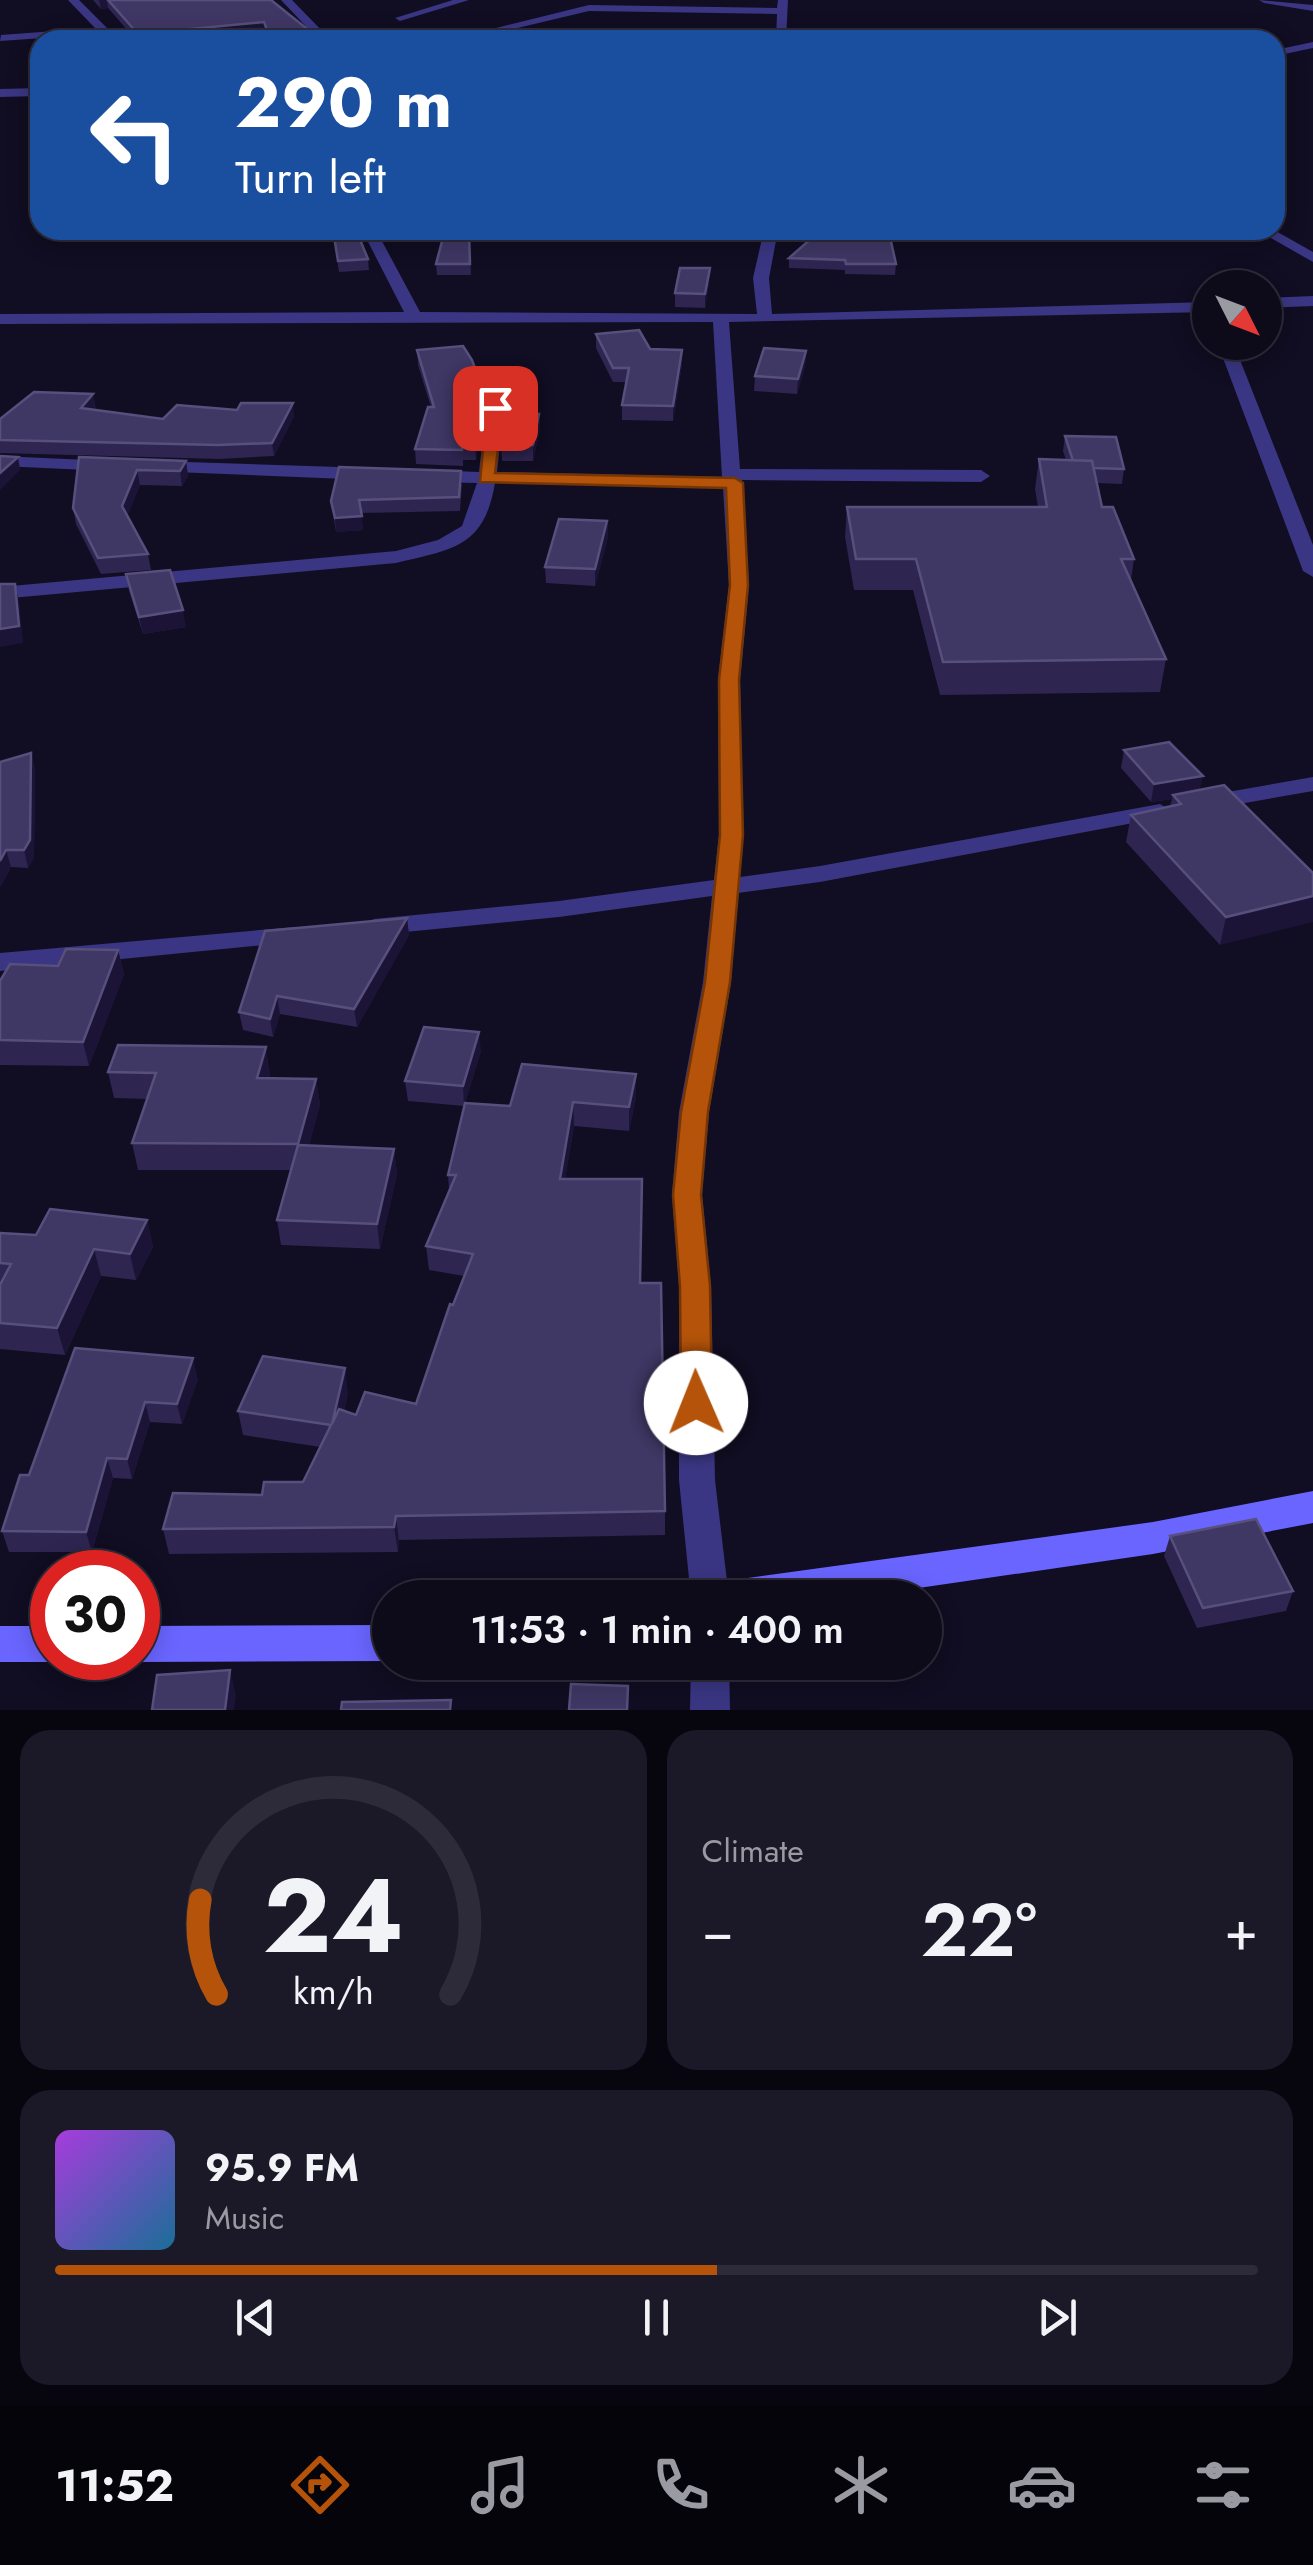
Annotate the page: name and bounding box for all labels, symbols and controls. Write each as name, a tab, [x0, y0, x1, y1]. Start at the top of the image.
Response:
text: 290 m	[235, 52, 453, 153]
icon: left	[70, 70, 200, 200]
text: Turn left	[235, 145, 386, 210]
north arrow	[1192, 270, 1282, 360]
map controls	[1192, 270, 1282, 360]
pin	[453, 366, 538, 451]
icon: arrive	[468, 381, 523, 436]
position arrow	[644, 1351, 748, 1455]
speed limit sign: 30	[30, 1550, 160, 1680]
text: 11:53 · 1 min · 400 m	[470, 1602, 844, 1657]
text: Climate	[702, 1828, 804, 1874]
text: 24	[263, 1841, 404, 1991]
text: 22°	[921, 1876, 1037, 1984]
text: −	[702, 1891, 734, 1971]
text: +	[1224, 1891, 1258, 1971]
text: km/h	[293, 1966, 374, 2017]
text: 95.9 FM	[205, 2140, 359, 2195]
text: Music	[205, 2195, 284, 2241]
icon: previous	[228, 2290, 283, 2345]
icon: pause	[629, 2290, 684, 2345]
icon: next	[1030, 2290, 1085, 2345]
icon: directions	[285, 2450, 355, 2520]
icon: music	[465, 2450, 535, 2520]
icon: phone	[646, 2450, 716, 2520]
icon: climate	[826, 2450, 896, 2520]
icon: car	[1007, 2450, 1077, 2520]
icon: filters	[1188, 2450, 1258, 2520]
text: 11:52	[55, 2453, 174, 2518]

